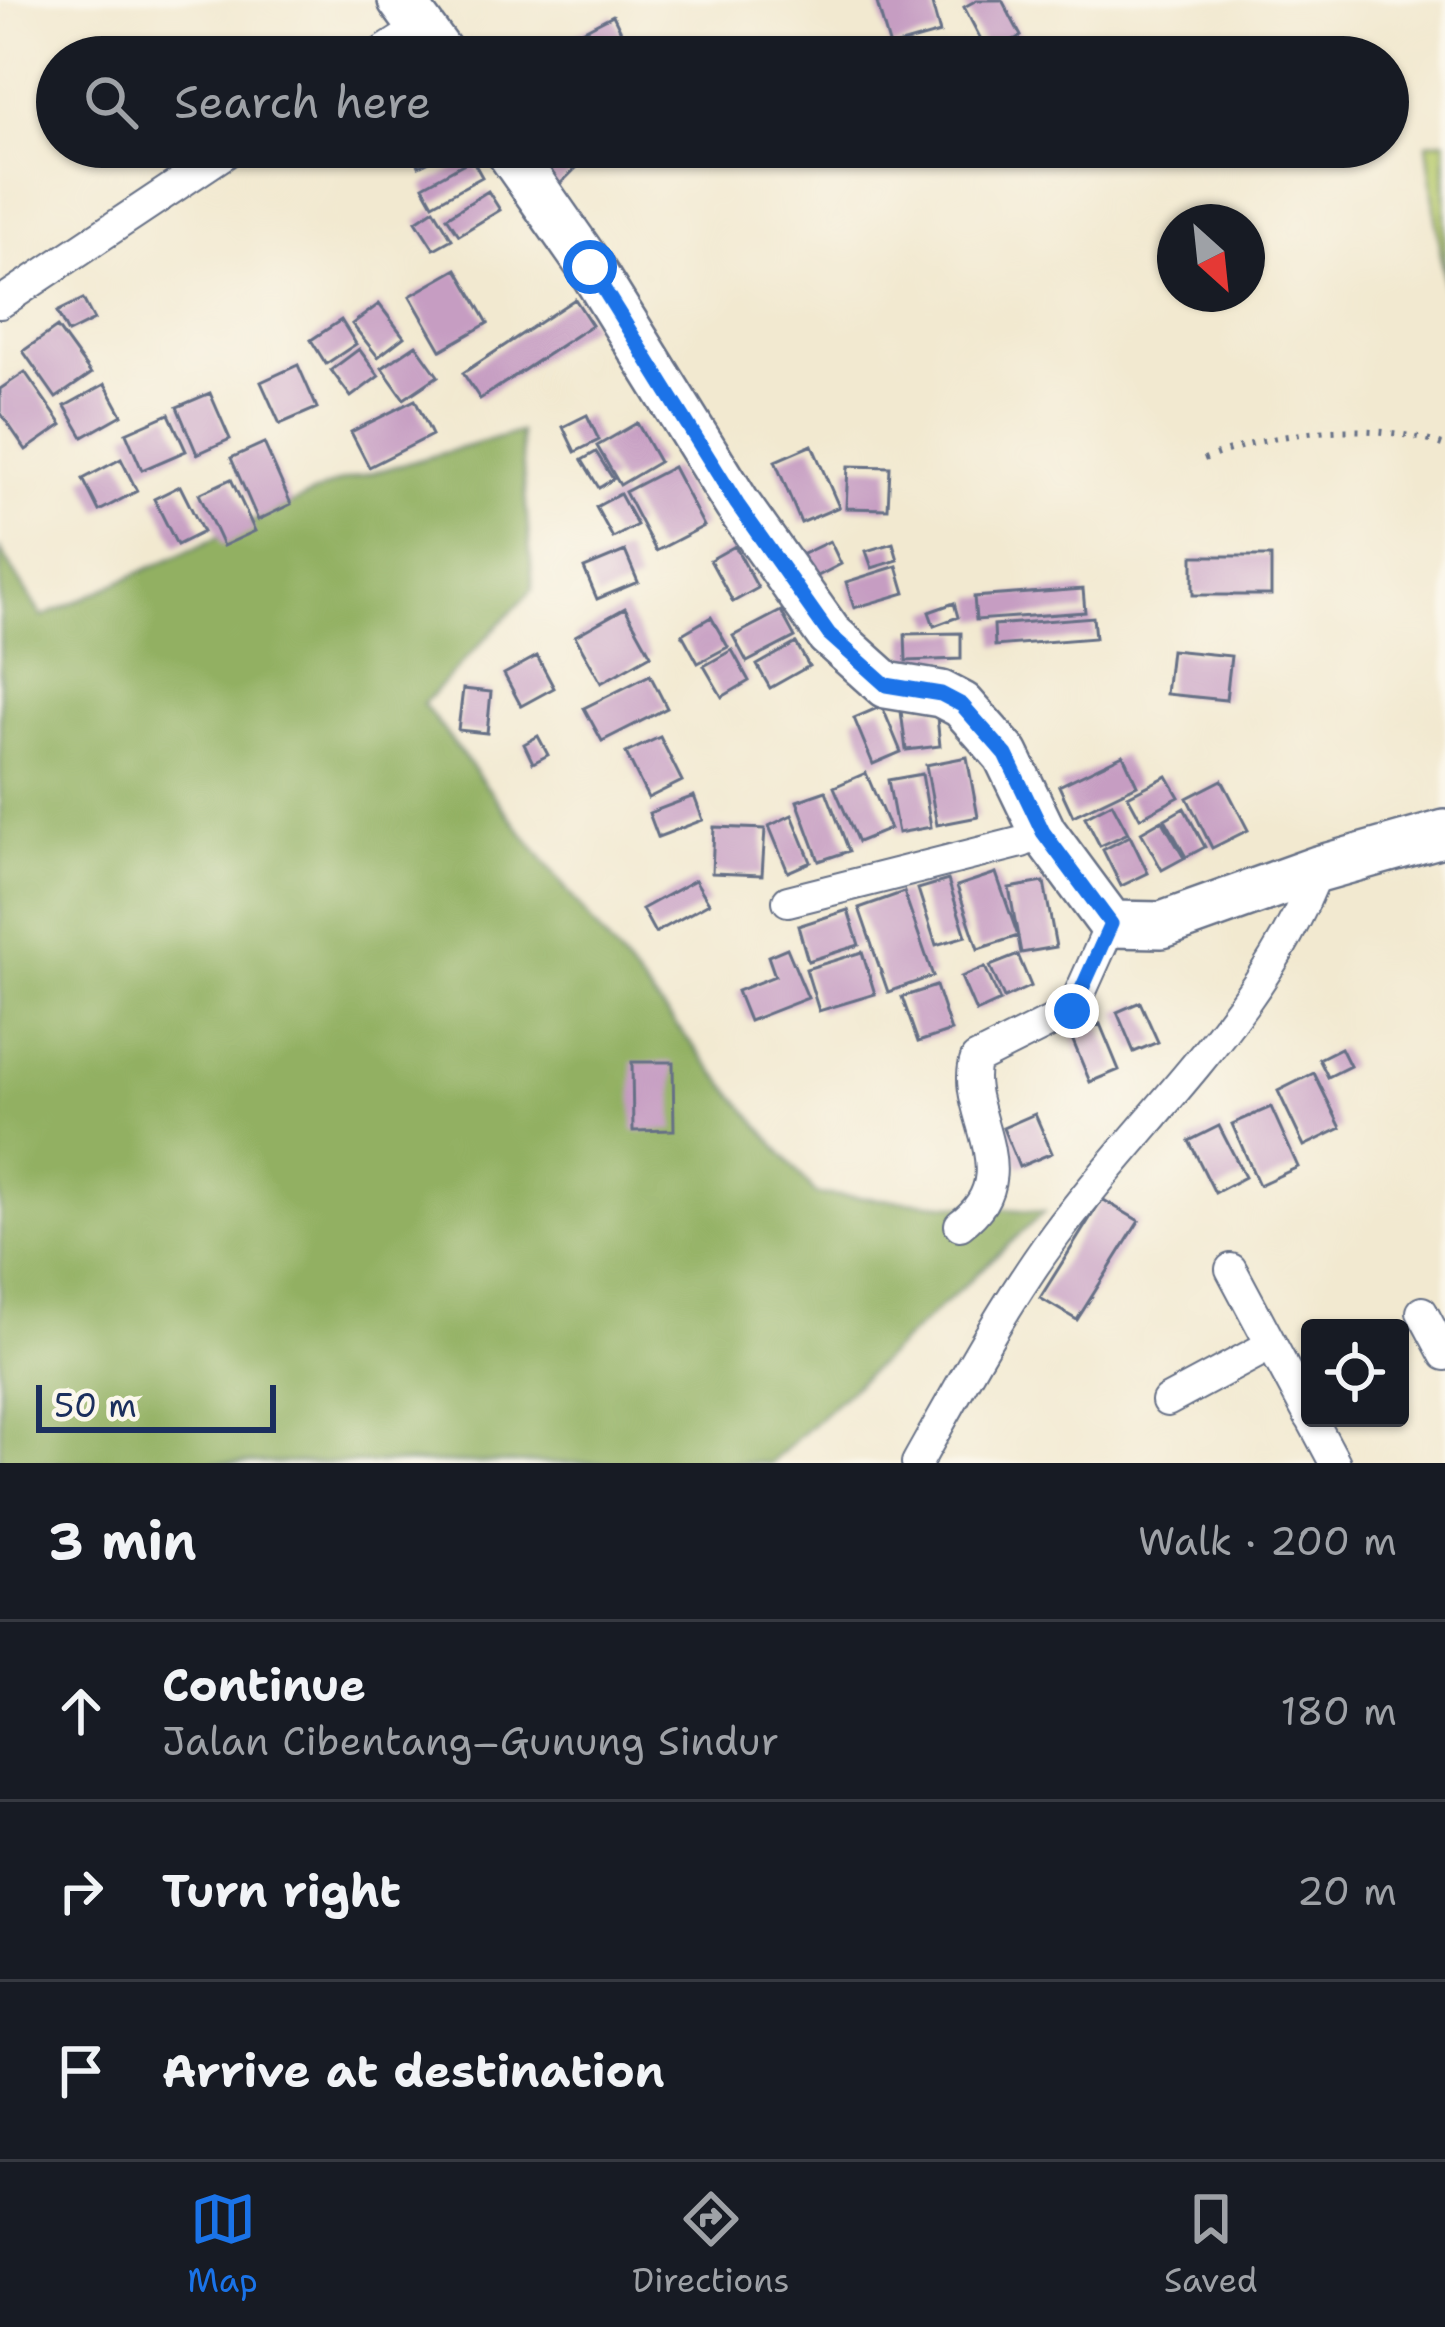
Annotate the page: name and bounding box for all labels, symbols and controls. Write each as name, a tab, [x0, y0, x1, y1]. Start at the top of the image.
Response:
search box	[36, 36, 1409, 168]
icon: search	[78, 69, 144, 135]
text: Search here	[174, 72, 431, 132]
north arrow	[1157, 204, 1265, 312]
route start	[563, 240, 617, 294]
route end	[1045, 984, 1099, 1038]
map controls	[1301, 1319, 1409, 1427]
button: locate	[1301, 1319, 1409, 1427]
scale bar	[36, 1379, 276, 1432]
text: 50 m	[54, 1383, 137, 1428]
text: 3 min	[48, 1507, 197, 1575]
text: Walk · 200 m	[1138, 1515, 1397, 1567]
text: Continue	[162, 1655, 366, 1715]
icon: ahead	[48, 1678, 114, 1744]
text: 180 m	[1281, 1685, 1397, 1737]
text: Jalan Cibentang–Gunung Sindur	[162, 1715, 779, 1767]
icon: right	[48, 1858, 114, 1924]
text: Turn right	[162, 1861, 401, 1921]
text: 20 m	[1297, 1865, 1397, 1917]
icon: arrive	[48, 2038, 114, 2104]
text: Arrive at destination	[162, 2041, 665, 2101]
tab: Map	[187, 2186, 258, 2303]
tab: Directions	[632, 2186, 790, 2303]
tab: Saved	[1164, 2186, 1258, 2303]

